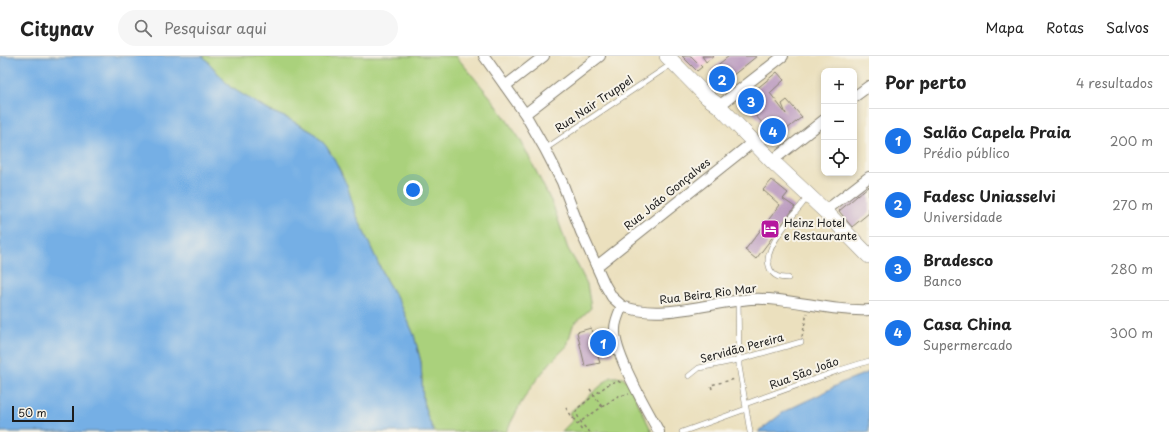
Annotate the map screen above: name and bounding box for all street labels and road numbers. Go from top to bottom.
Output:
street label: Rua Nair Truppel [551,71,636,136]
street label: Rua João Gonçalves [620,153,714,234]
street label: Rua Beira Rio Mar [658,279,757,308]
street label: Servidão Pereira [698,328,786,367]
street label: Rua São João [767,352,841,393]

